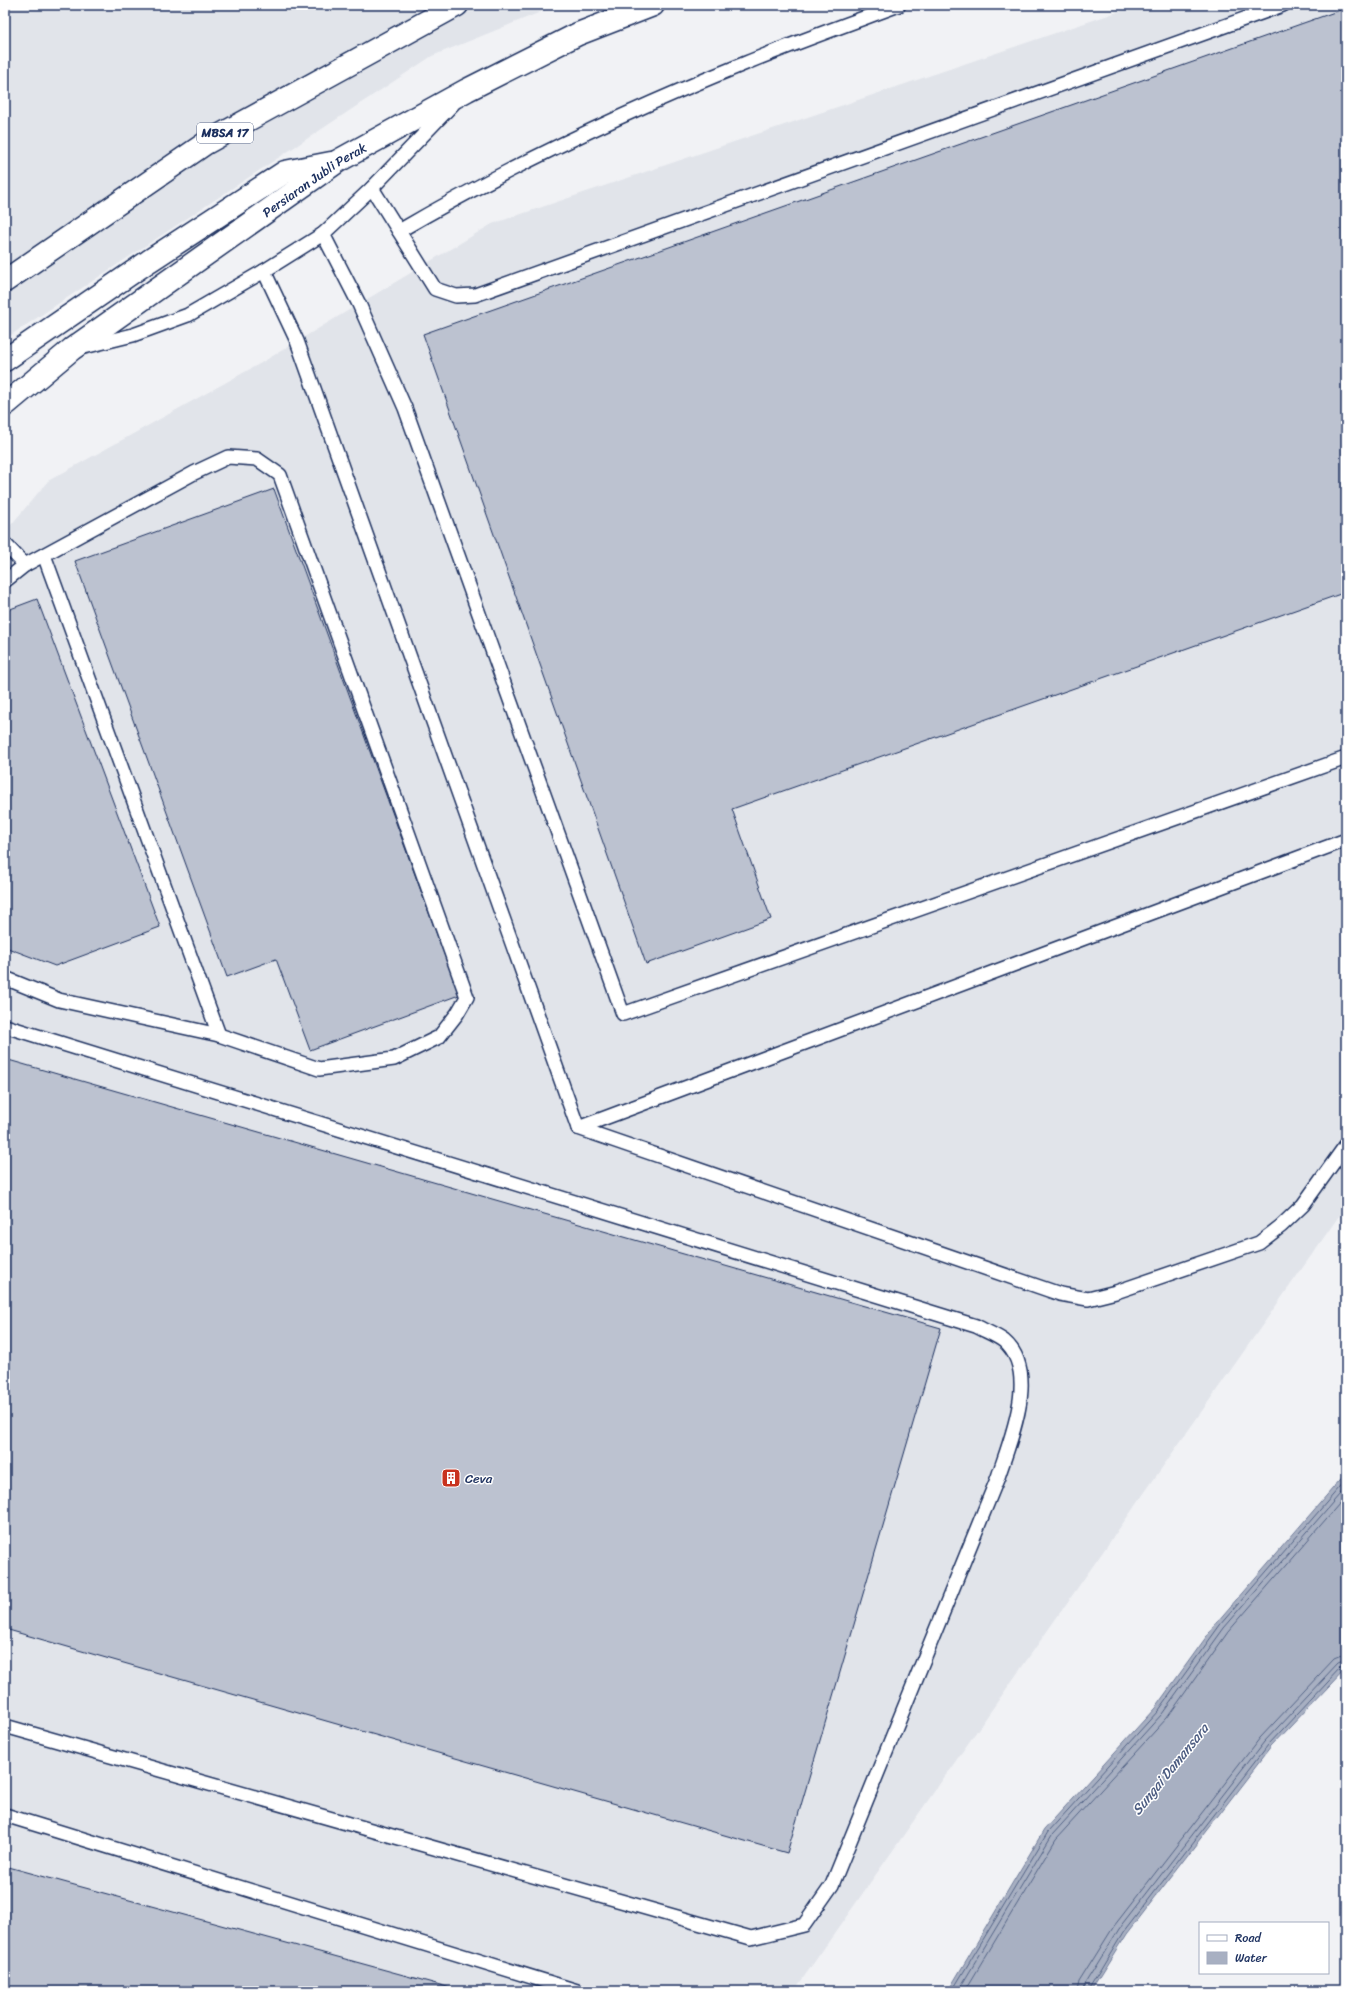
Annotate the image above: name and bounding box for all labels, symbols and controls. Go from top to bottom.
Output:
road number: MBSA 17 [197,123,253,143]
street label: Persiaran Jubli Perak [257,136,371,223]
building icon: Ceva [440,1467,462,1489]
place label: Ceva [465,1467,493,1490]
water label: Sungai Damansara [1125,1717,1216,1821]
legend [1199,1922,1329,1974]
text: Road [1235,1927,1262,1949]
text: Water [1235,1947,1268,1969]

